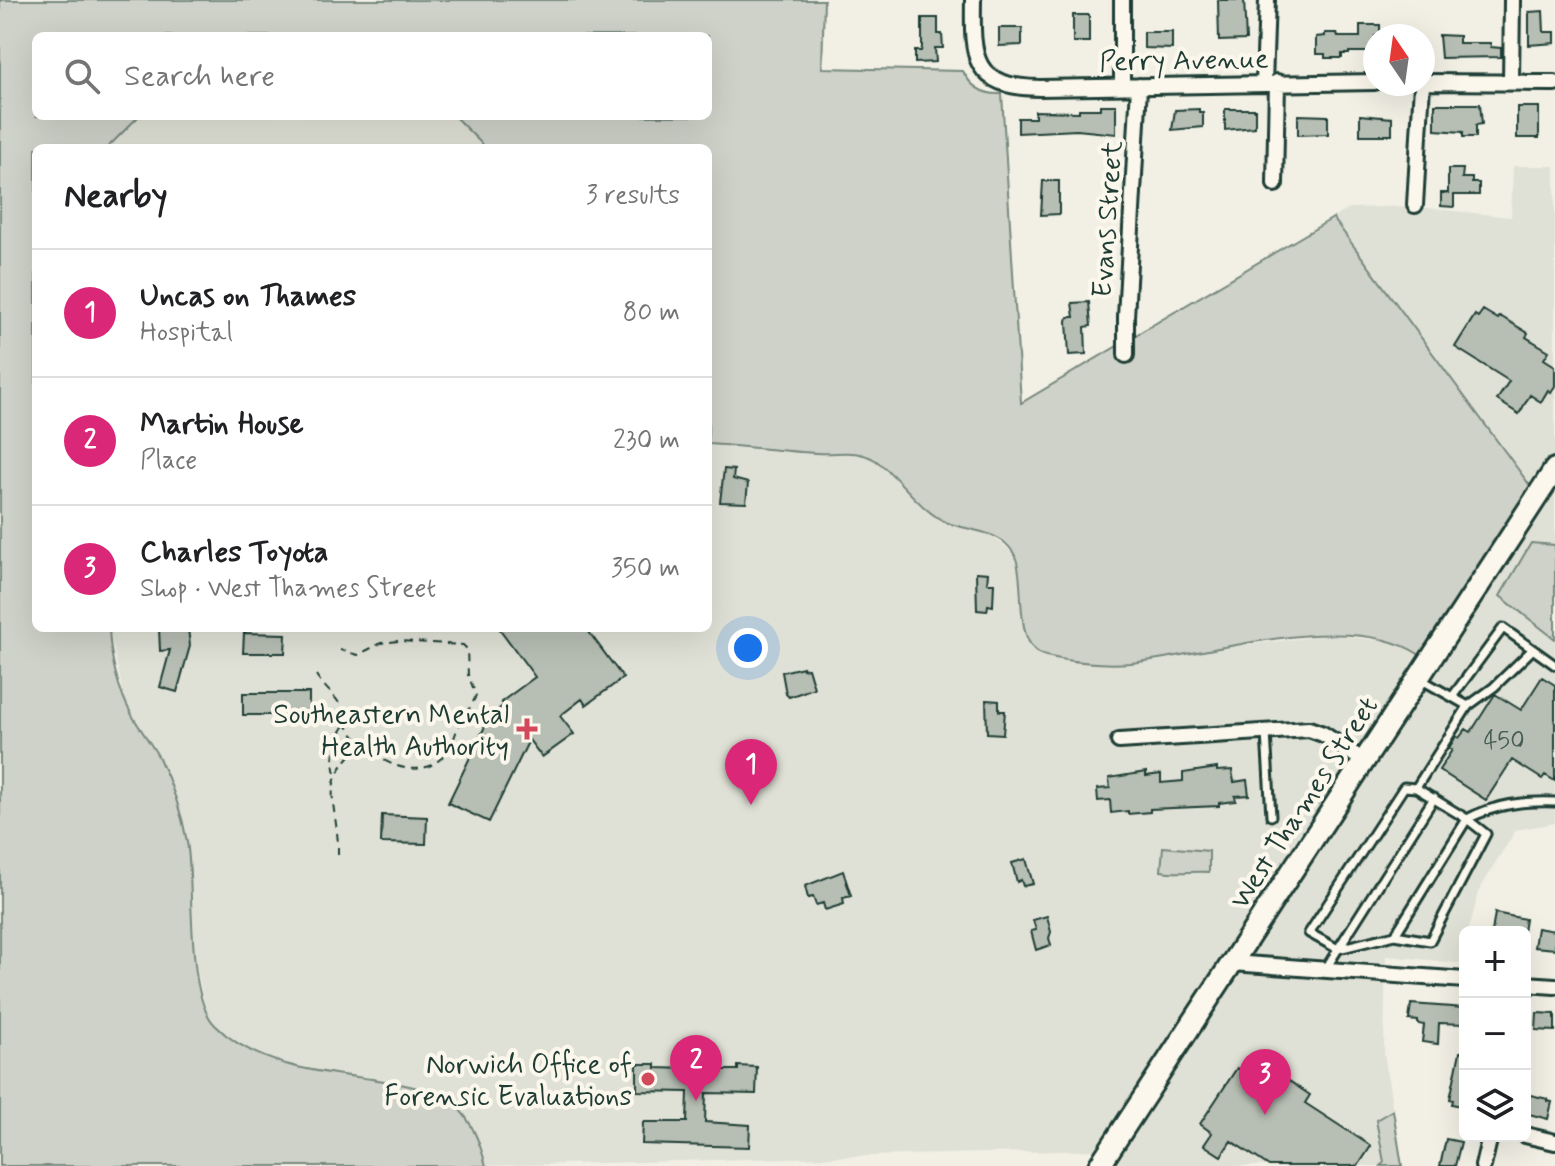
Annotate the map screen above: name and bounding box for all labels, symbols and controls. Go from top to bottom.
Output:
north arrow [1363,24,1435,96]
search box [32,32,712,120]
street label: Perry Avenue [1099,42,1269,81]
icon: search [60,54,104,98]
text: Search here [124,57,275,96]
street label: Evans Street [1085,139,1132,299]
text: Nearby [64,174,168,219]
text: 3 results [586,179,680,213]
text: Uncas on Thames [140,277,356,316]
text: 1 [84,296,96,330]
text: 80 m [623,296,680,330]
text: Hospital [140,316,233,350]
text: Martin House [140,405,304,444]
text: 2 [84,424,96,458]
text: 230 m [613,424,680,458]
text: Place [140,444,197,478]
text: Charles Toyota [140,533,328,572]
text: 3 [84,552,96,586]
text: 350 m [611,552,680,586]
text: Shop · West Thames Street [140,572,436,606]
your location [728,628,768,668]
street label: West Thames Street [1223,690,1388,917]
place label: Southeastern Mental Health Authority [273,697,509,766]
marker: Southeastern Mental Health Authority [516,718,538,740]
house number: 450 [1483,726,1525,757]
pin: 1 [725,739,777,805]
map controls [1459,926,1531,1142]
button: + [1459,926,1531,998]
button: − [1459,998,1531,1070]
pin: 2 [670,1035,722,1101]
place label: Norwich Office of Forensic Evaluations [384,1047,632,1116]
pin: 3 [1239,1049,1291,1115]
marker: Norwich Office of Forensic Evaluations [639,1070,657,1088]
button: layers [1459,1070,1531,1142]

